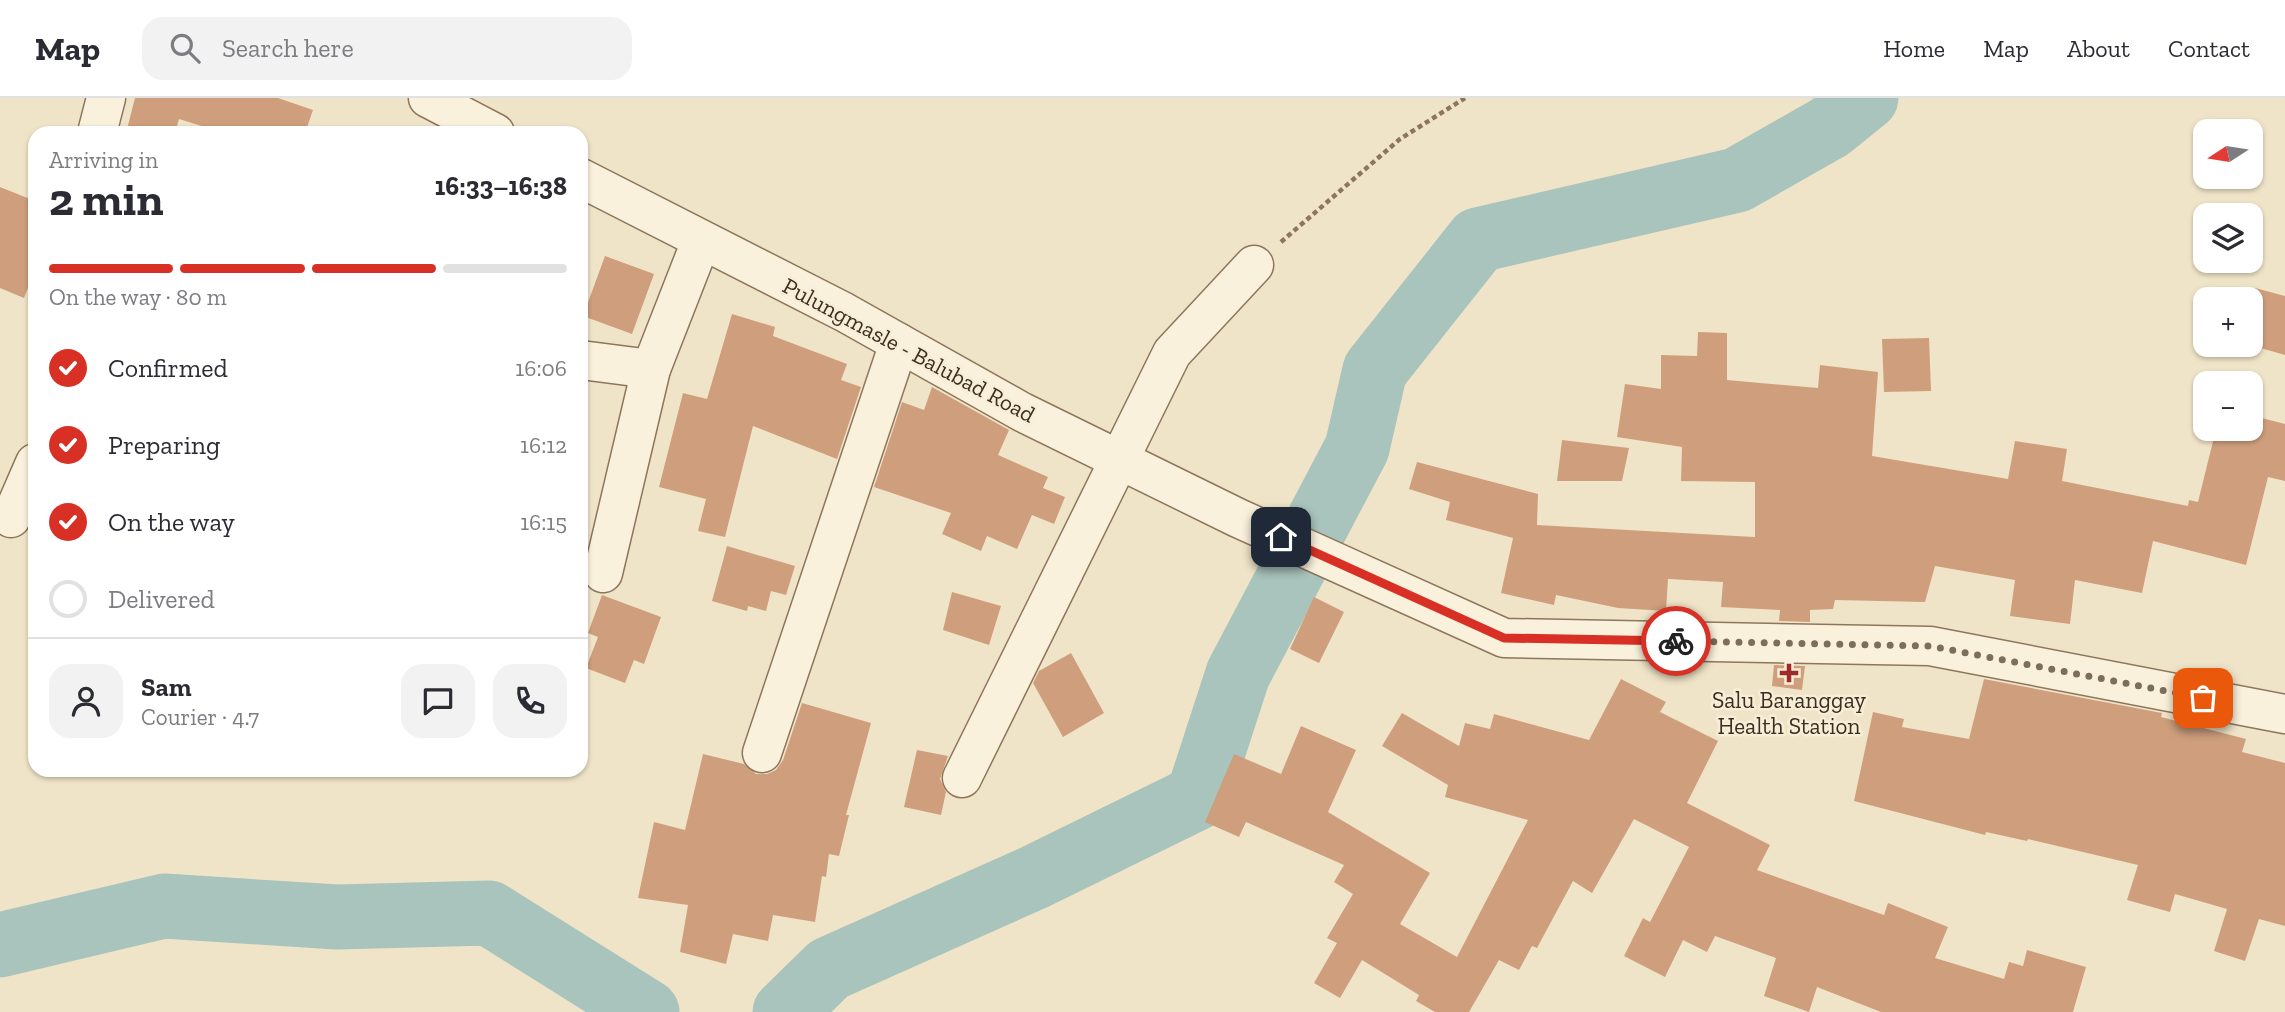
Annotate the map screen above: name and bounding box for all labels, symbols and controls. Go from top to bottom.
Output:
search box [142,17,632,80]
text: Map [35,29,100,68]
icon: search [166,29,204,67]
text: Search here [222,32,354,64]
text: Home [1883,34,1945,63]
text: Map [1983,34,2029,63]
text: About [2067,34,2130,63]
text: Contact [2168,34,2250,63]
north arrow [2193,119,2263,189]
map controls [2193,119,2263,441]
text: Arriving in [49,146,158,174]
text: 16:33–16:38 [435,170,567,202]
text: 2 min [49,172,164,227]
button: layers [2193,203,2263,273]
street label: Pulungmasle - Balubad Road [778,271,1040,429]
text: On the way · 80 m [49,283,227,311]
button: + [2193,287,2263,357]
icon: check [49,349,87,387]
text: Confirmed [108,352,228,384]
text: 16:06 [515,354,567,382]
button: − [2193,371,2263,441]
icon: check [49,426,87,464]
text: Preparing [108,429,220,461]
text: 16:12 [520,431,567,459]
icon: check [49,503,87,541]
text: On the way [108,506,235,538]
pin [1251,507,1311,567]
text: 16:15 [520,508,567,536]
icon: home [1262,518,1300,556]
text: Delivered [108,583,215,615]
courier [1641,606,1711,676]
icon: bike [1657,622,1695,660]
marker: Salu Baranggay Health Station [1779,663,1799,683]
button: person [49,664,123,738]
button: chat [401,664,475,738]
button: phone [493,664,567,738]
pin [2173,668,2233,728]
text: Sam [141,671,191,703]
icon: bag [2184,679,2222,717]
place label: Salu Baranggay Health Station [1712,686,1866,740]
text: Courier · 4.7 [141,703,259,731]

